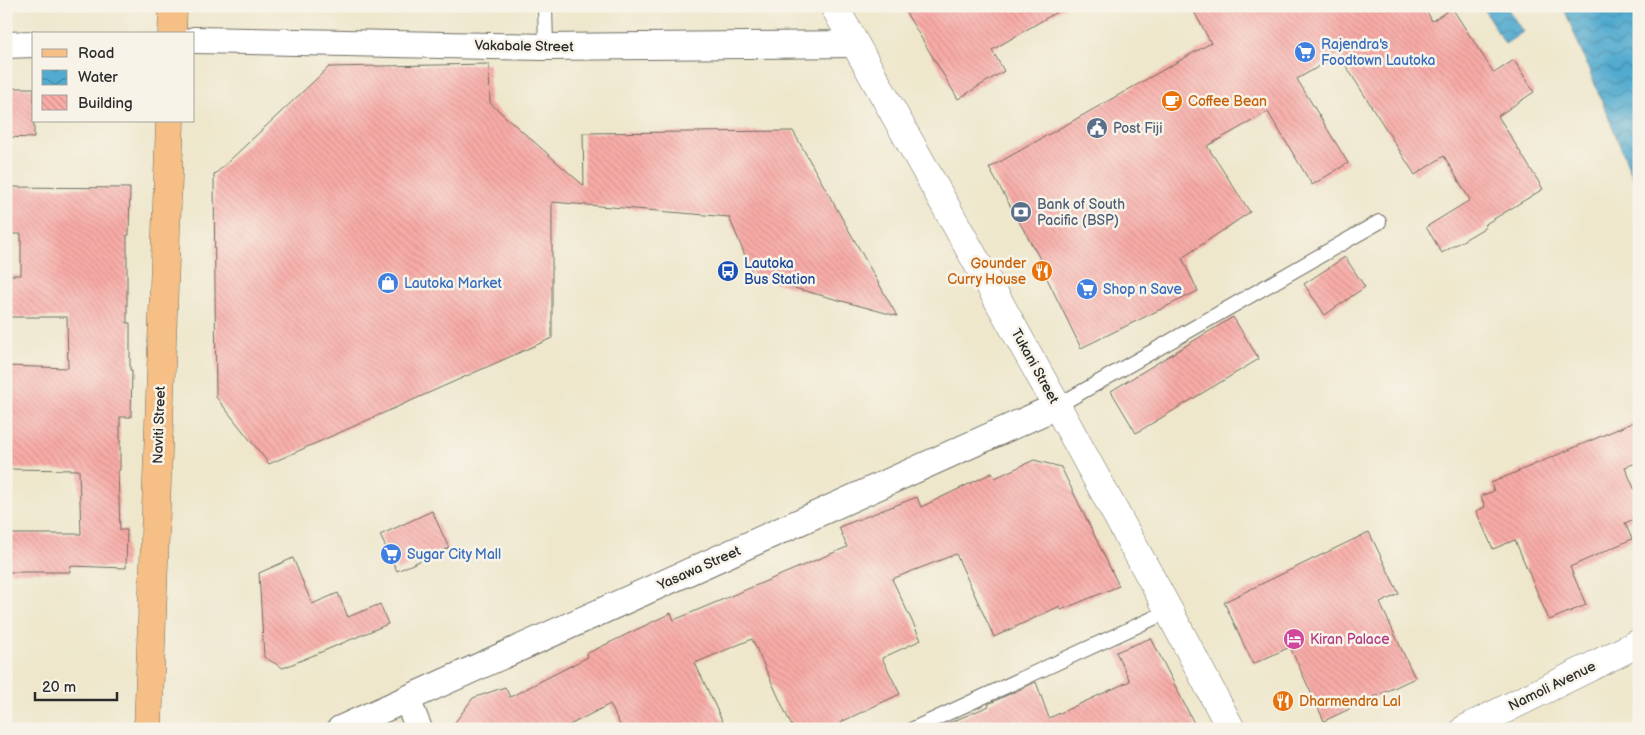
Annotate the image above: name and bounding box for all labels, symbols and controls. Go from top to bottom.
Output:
legend [32,32,195,122]
place label: Rajendra's Foodtown Lautoka [1321,36,1435,69]
street label: Vakabale Street [474,37,574,55]
supermarket icon: Rajendra's Foodtown Lautoka [1293,40,1317,64]
text: Road [78,44,114,63]
text: Water [78,68,118,87]
cafe icon: Coffee Bean [1160,89,1184,113]
place label: Coffee Bean [1188,93,1267,110]
text: Building [78,94,133,113]
public building icon: Post Fiji [1085,116,1109,140]
place label: Post Fiji [1113,120,1162,137]
place label: Bank of South Pacific (BSP) [1037,196,1125,229]
bank icon: Bank of South Pacific (BSP) [1009,200,1033,224]
place label: Lautoka Bus Station [744,255,816,288]
place label: Gounder Curry House [947,255,1027,288]
bus stop icon: Lautoka Bus Station [716,259,740,283]
restaurant icon: Gounder Curry House [1030,259,1054,283]
shop icon: Lautoka Market [376,271,400,295]
place label: Lautoka Market [404,275,502,292]
supermarket icon: Shop n Save [1075,277,1099,301]
place label: Shop n Save [1103,281,1182,298]
street label: Tukani Street [1007,326,1063,407]
street label: Naviti Street [149,385,169,464]
supermarket icon: Sugar City Mall [379,542,403,566]
street label: Yasawa Street [654,542,744,594]
place label: Sugar City Mall [407,546,501,563]
hotel icon: Kiran Palace [1282,627,1306,651]
place label: Kiran Palace [1310,631,1390,648]
street label: Namoli Avenue [1506,658,1598,714]
scale bar [35,670,118,702]
text: 20 m [42,678,76,697]
restaurant icon: Dharmendra Lal [1271,689,1295,713]
place label: Dharmendra Lal [1299,693,1401,710]

